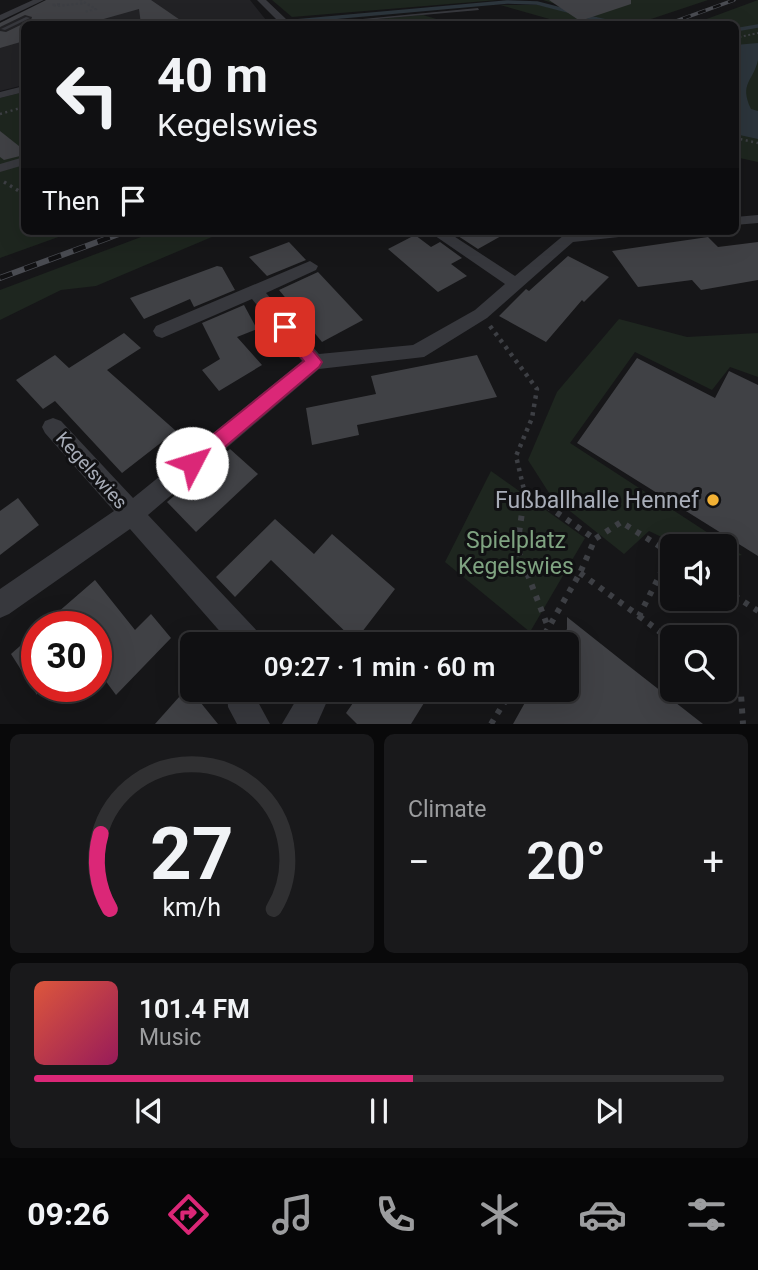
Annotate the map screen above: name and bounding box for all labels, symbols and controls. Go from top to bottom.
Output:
text: 40 m [157,47,268,104]
icon: left [42,49,133,140]
text: Kegelswies [157,106,318,144]
icon: arrive [114,182,152,220]
text: Then [42,186,100,216]
pin [255,297,315,357]
icon: arrive [266,308,304,346]
position arrow [155,426,229,500]
street label: Kegelswies [51,427,132,514]
place label: Fußballhalle Hennef [495,487,700,514]
marker: Fußballhalle Hennef [705,492,721,508]
park label: Spielplatz Kegelswies [458,527,574,580]
map controls [660,534,737,702]
button: sound [660,534,737,611]
speed limit sign: 30 [21,611,112,702]
button: search [660,625,737,702]
text: 09:27 · 1 min · 60 m [264,652,495,682]
text: Climate [408,796,487,823]
text: 27 [150,812,234,898]
text: 20° [526,831,606,892]
text: − [408,840,430,884]
text: + [702,840,724,884]
text: km/h [163,893,221,922]
text: 101.4 FM [139,994,250,1024]
text: Music [139,1024,201,1051]
icon: previous [130,1092,168,1130]
icon: pause [360,1092,398,1130]
icon: next [590,1092,628,1130]
icon: directions [164,1190,213,1239]
icon: music [268,1190,317,1239]
icon: phone [371,1190,420,1239]
icon: climate [475,1190,524,1239]
icon: car [578,1190,627,1239]
icon: filters [682,1190,731,1239]
text: 09:26 [27,1195,110,1233]

